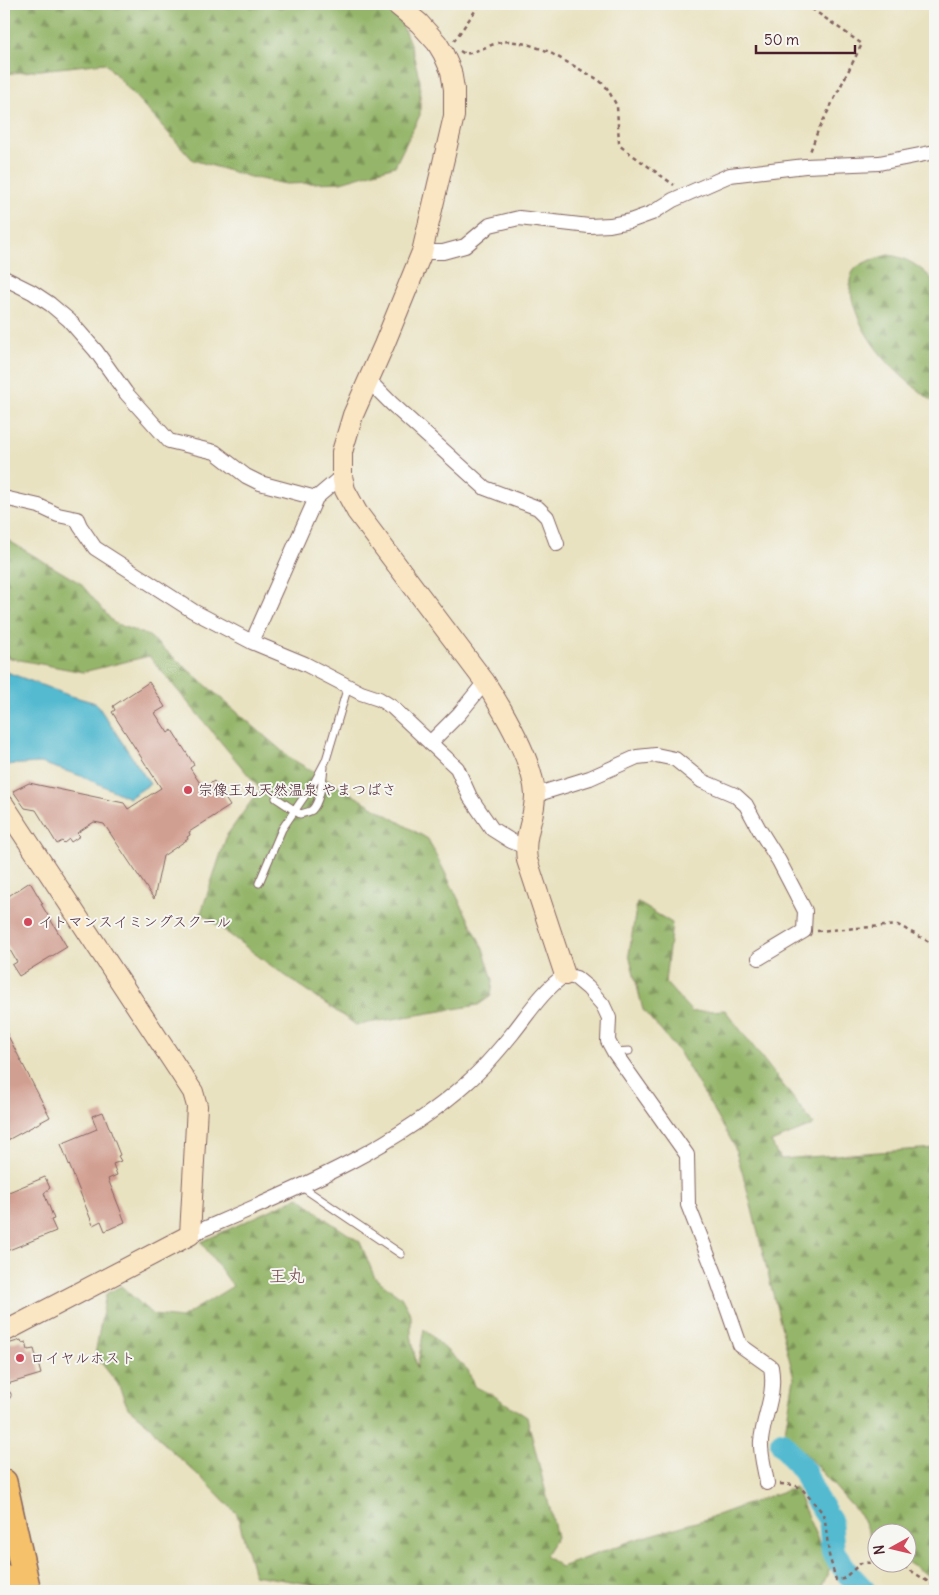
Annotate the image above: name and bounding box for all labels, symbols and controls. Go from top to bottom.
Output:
scale bar [756,22,855,54]
text: 50 m [764,30,799,49]
place label: 宗像王丸天然温泉 やまつばさ [198,780,397,799]
marker: 宗像王丸天然温泉 やまつばさ [182,784,194,796]
place label: イトマンスイミングスクール [38,912,231,931]
marker: イトマンスイミングスクール [22,916,34,928]
district label: 王丸 [269,1264,305,1287]
place label: ロイヤルホスト [30,1348,136,1367]
marker: ロイヤルホスト [14,1352,26,1364]
north arrow [866,1522,916,1572]
text: N [870,1544,889,1556]

